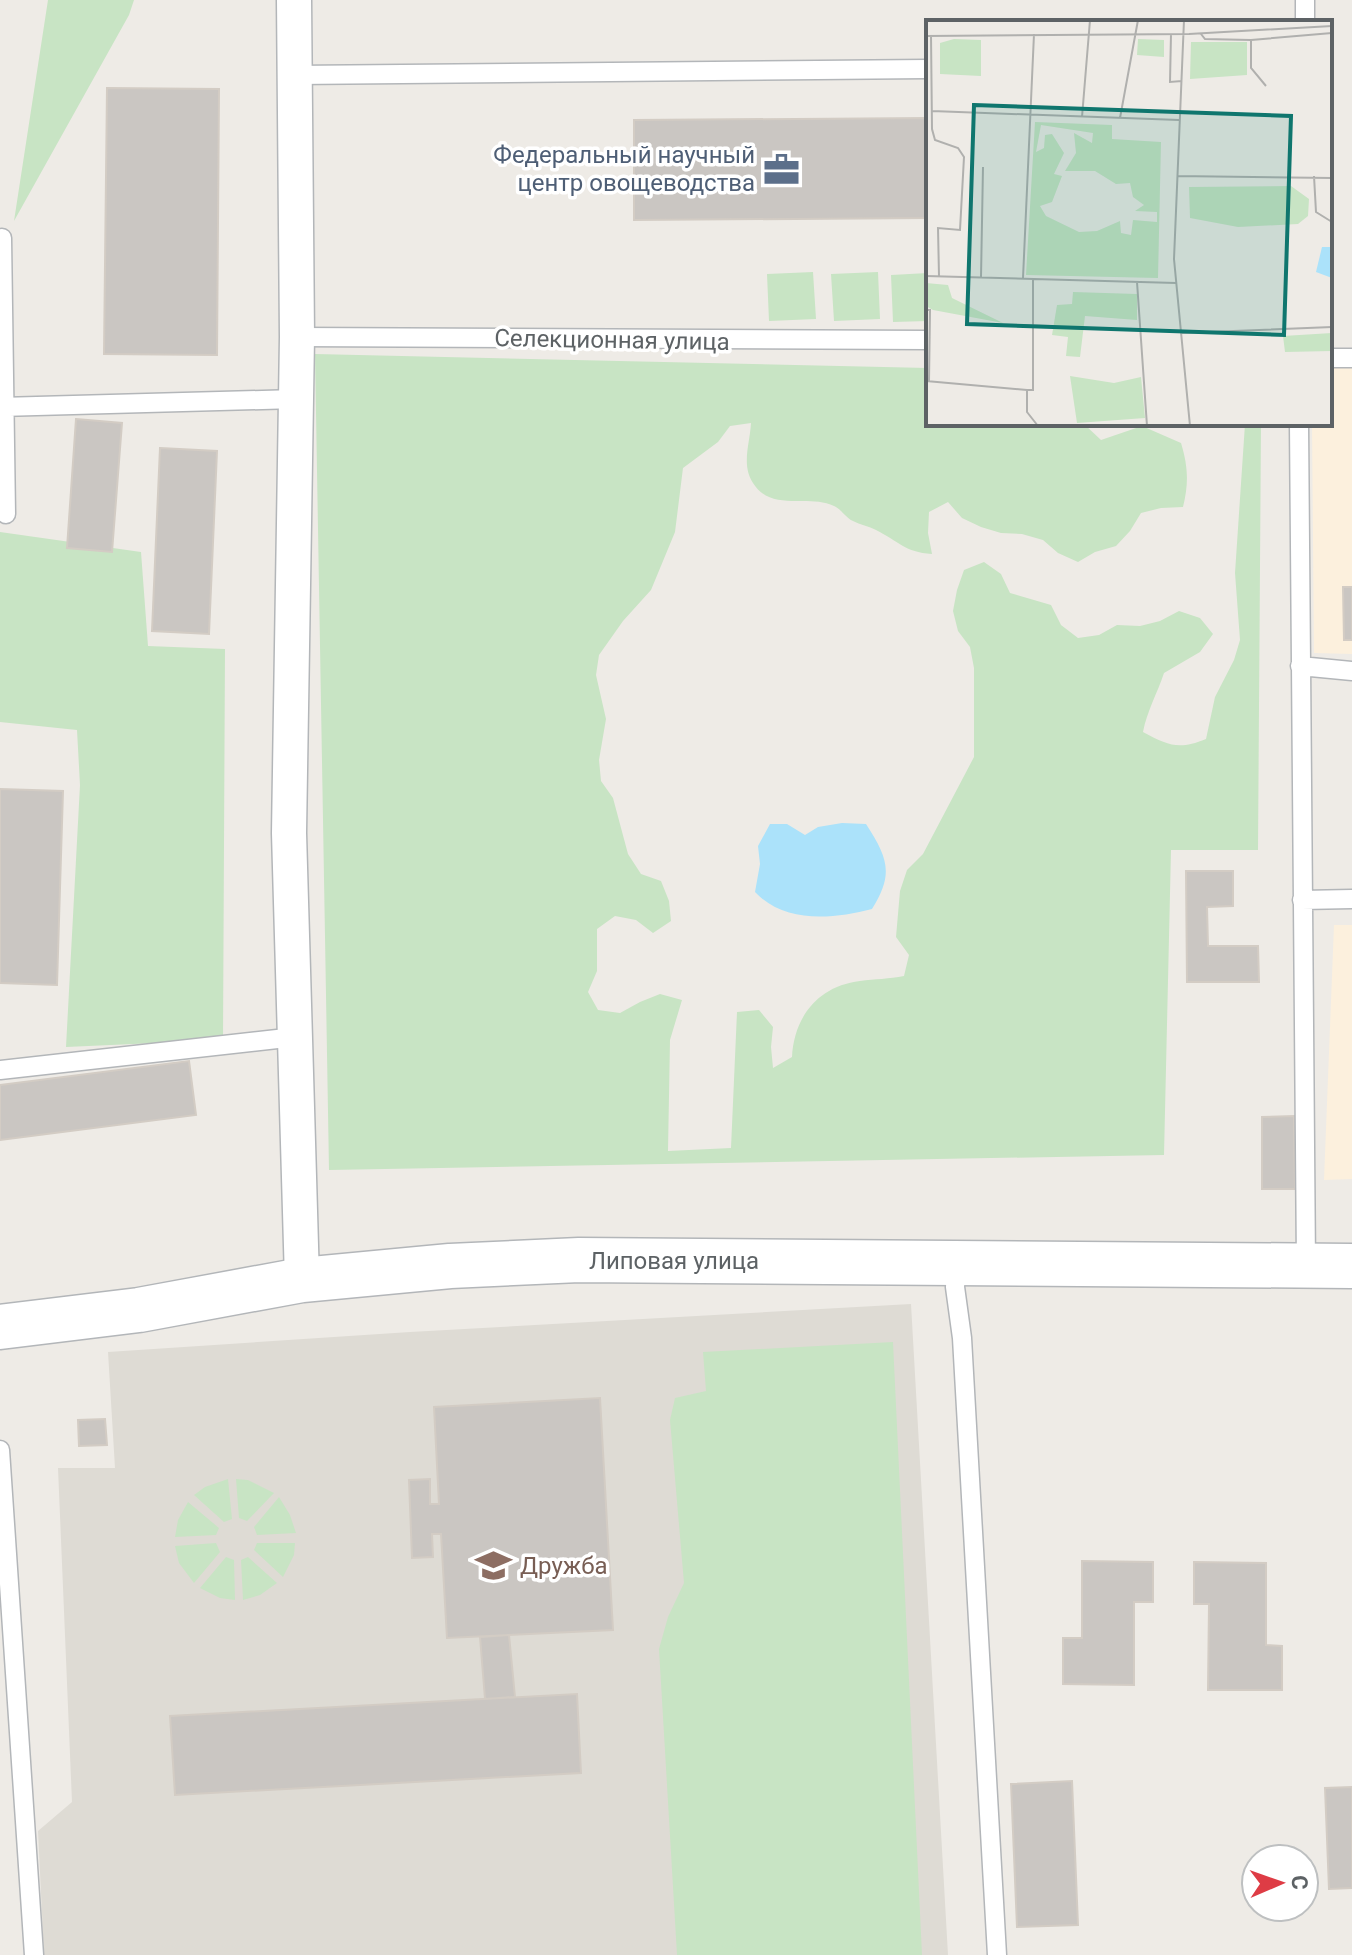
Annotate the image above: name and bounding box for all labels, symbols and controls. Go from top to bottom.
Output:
inset map [926,20,1332,426]
place label: Федеральный научный центр овощеводства [493,141,755,197]
office icon: Федеральный научный центр овощеводства [762,150,800,188]
street label: Селекционная улица [494,324,730,356]
street label: Липовая улица [589,1247,759,1275]
school or university icon: Дружба [475,1547,513,1585]
place label: Дружба [520,1552,607,1580]
north arrow [1240,1843,1320,1923]
text: С [1287,1875,1312,1890]

